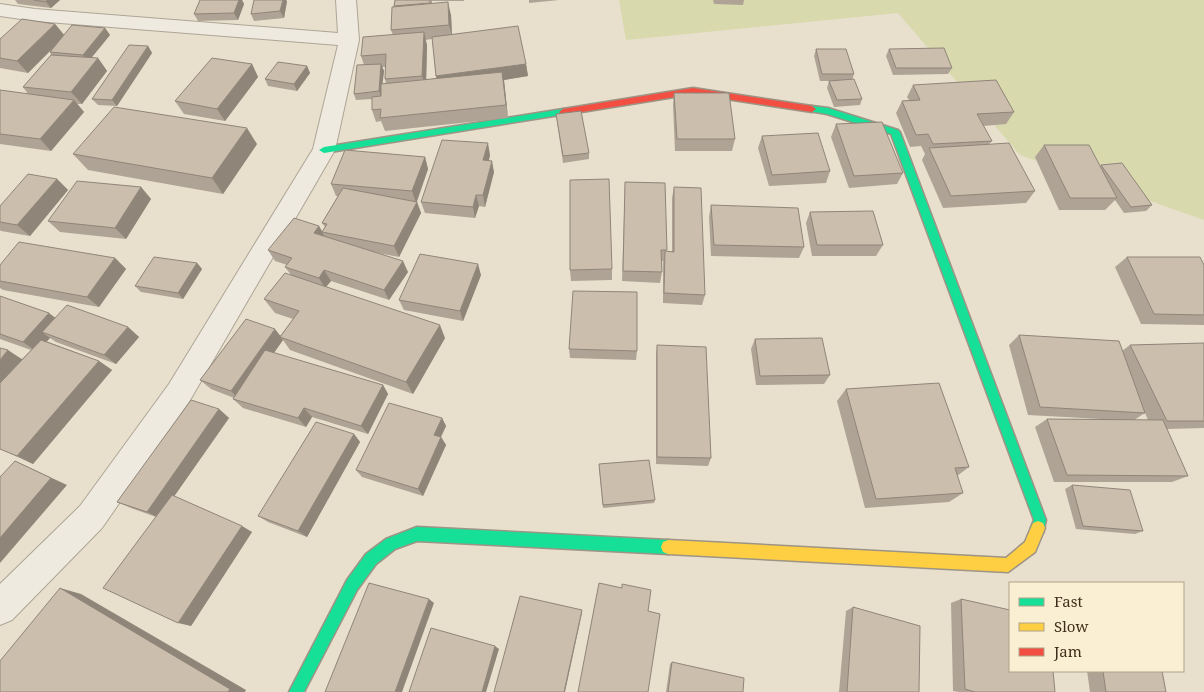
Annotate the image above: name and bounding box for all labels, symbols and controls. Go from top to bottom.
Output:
legend [1009,582,1184,672]
text: Fast [1054,591,1083,611]
text: Slow [1054,616,1088,636]
text: Jam [1053,641,1082,661]

